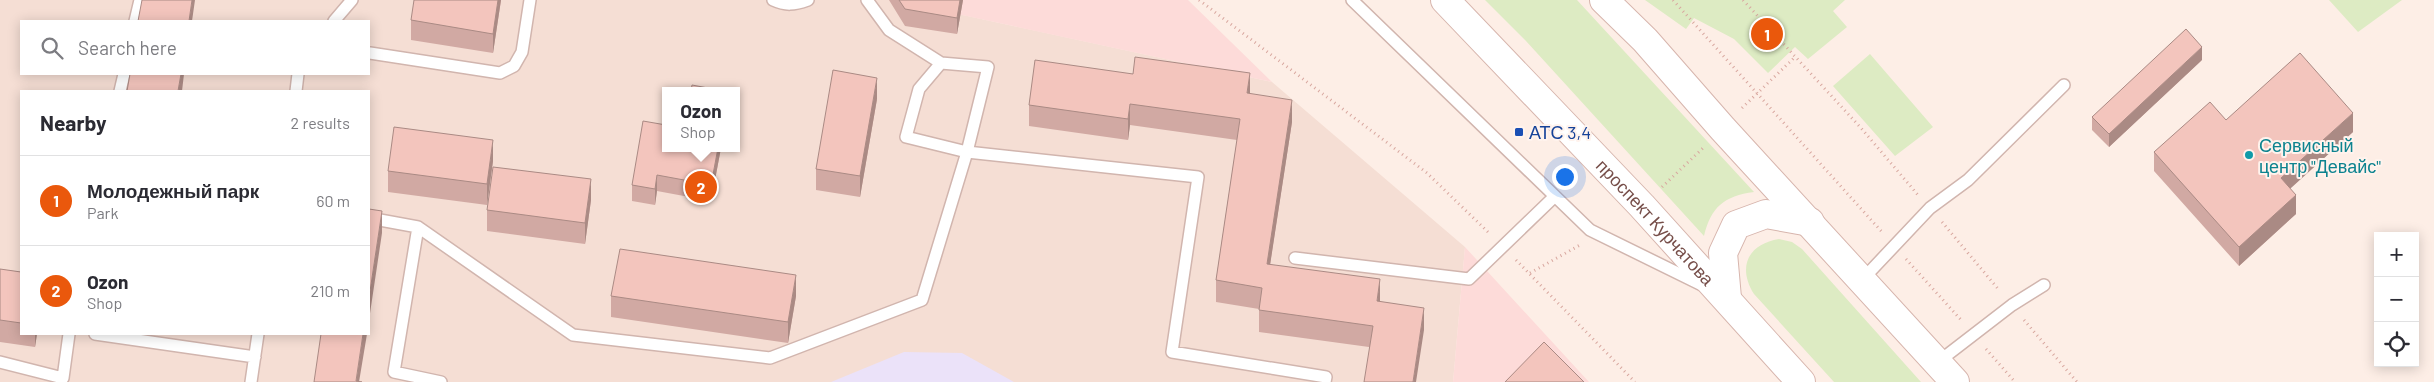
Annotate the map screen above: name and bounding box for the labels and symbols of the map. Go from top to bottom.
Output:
pin: 1 [1751,15,1783,53]
place label: АТС 3,4 [1529,121,1591,143]
marker: АТС 3,4 [1513,126,1525,138]
place label: Сервисный центр "Девайс" [2259,134,2381,177]
marker: Сервисный центр "Девайс" [2243,149,2255,161]
street label: проспект Курчатова [1592,154,1720,290]
your location [1552,164,1578,190]
pin: 2 [685,168,717,206]

